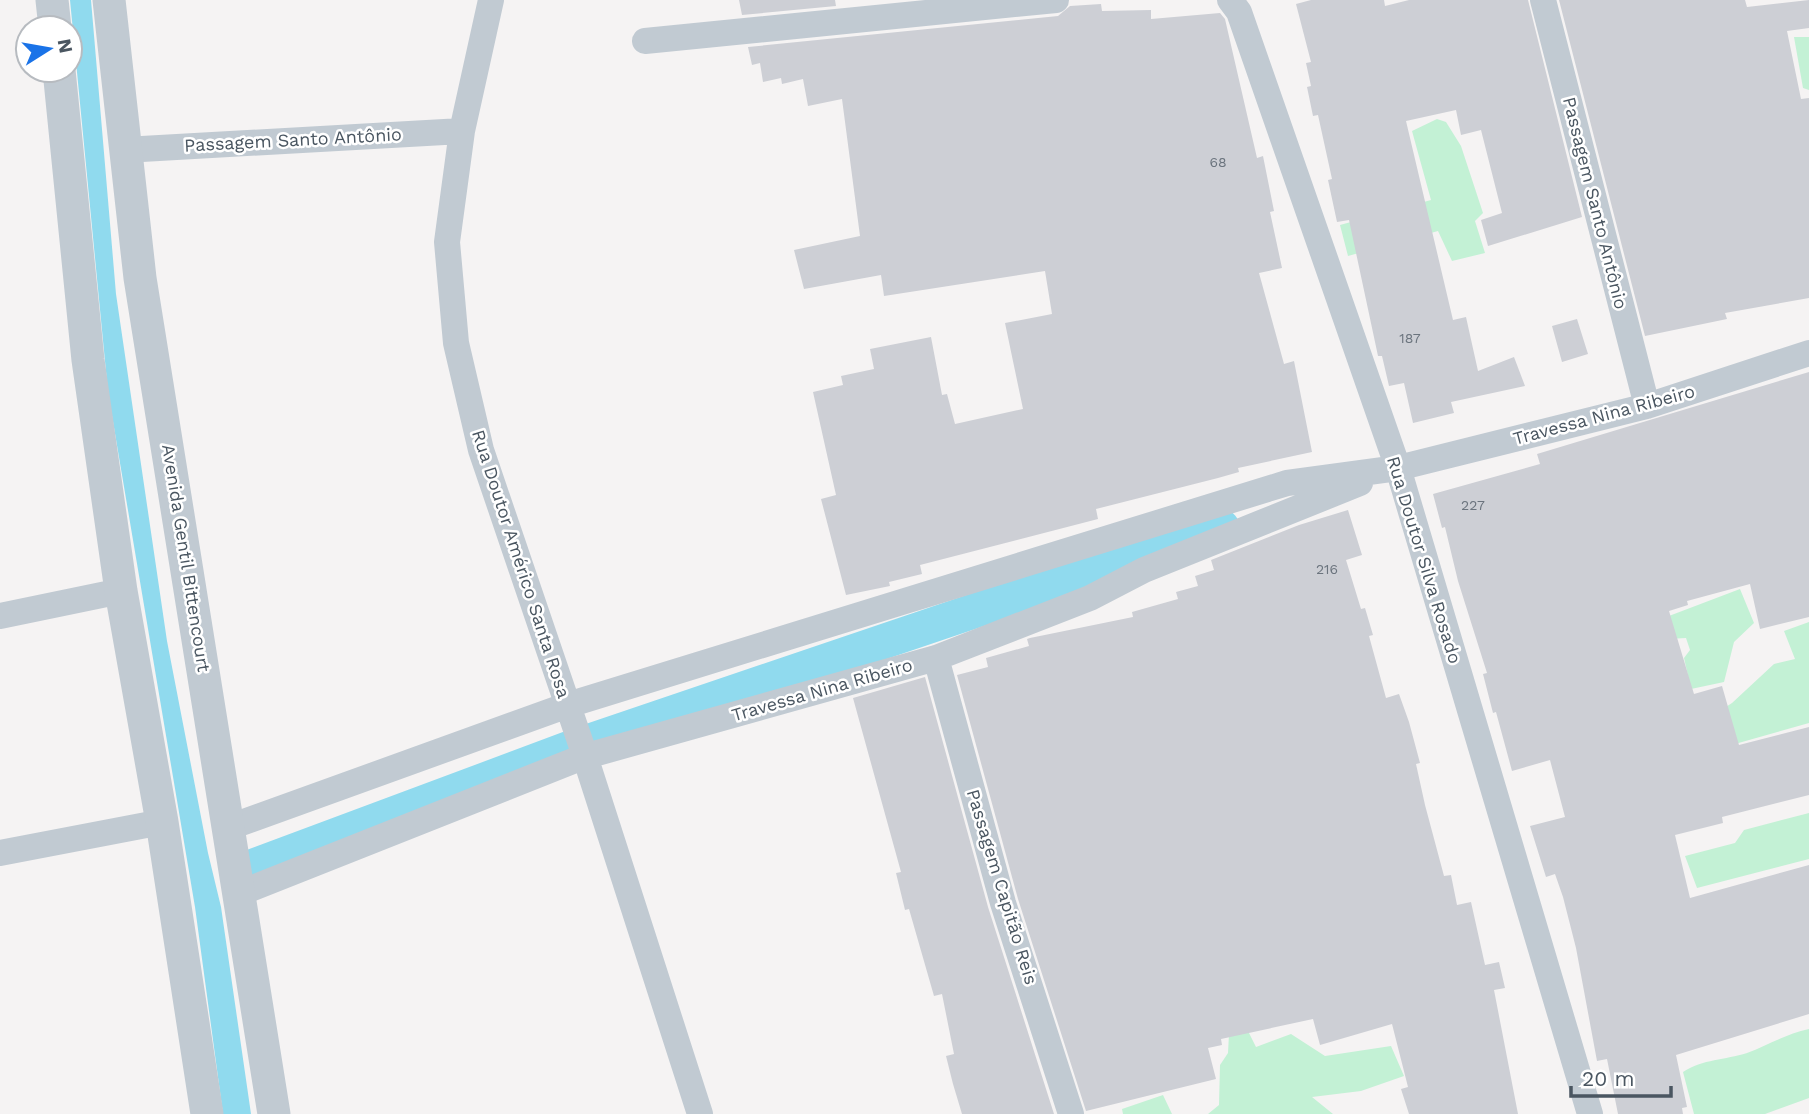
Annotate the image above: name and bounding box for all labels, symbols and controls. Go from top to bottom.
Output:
north arrow [14,14,84,84]
text: N [53,37,78,55]
street label: Passagem Santo Antônio [1559,95,1632,311]
street label: Passagem Santo Antônio [184,123,402,156]
house number: 68 [1209,154,1227,170]
house number: 187 [1399,330,1421,346]
street label: Travessa Nina Ribeiro [1511,380,1697,449]
street label: Rua Doutor Américo Santa Rosa [468,427,575,701]
street label: Avenida Gentil Bittencourt [158,443,215,674]
street label: Rua Doutor Silva Rosado [1383,454,1466,666]
house number: 227 [1461,497,1485,513]
house number: 216 [1316,561,1338,577]
street label: Travessa Nina Ribeiro [729,654,915,725]
street label: Passagem Capitão Reis [963,787,1042,987]
scale bar [1571,1054,1671,1098]
text: 20 m [1582,1066,1634,1091]

